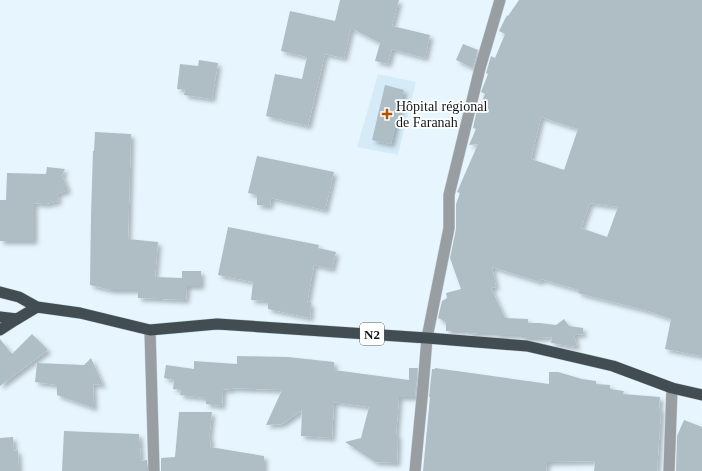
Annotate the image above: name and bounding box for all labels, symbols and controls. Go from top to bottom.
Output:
place label: Hôpital régional de Faranah [396,99,487,130]
marker: Hôpital régional de Faranah [381,108,393,120]
road number: N2 [360,323,384,345]

